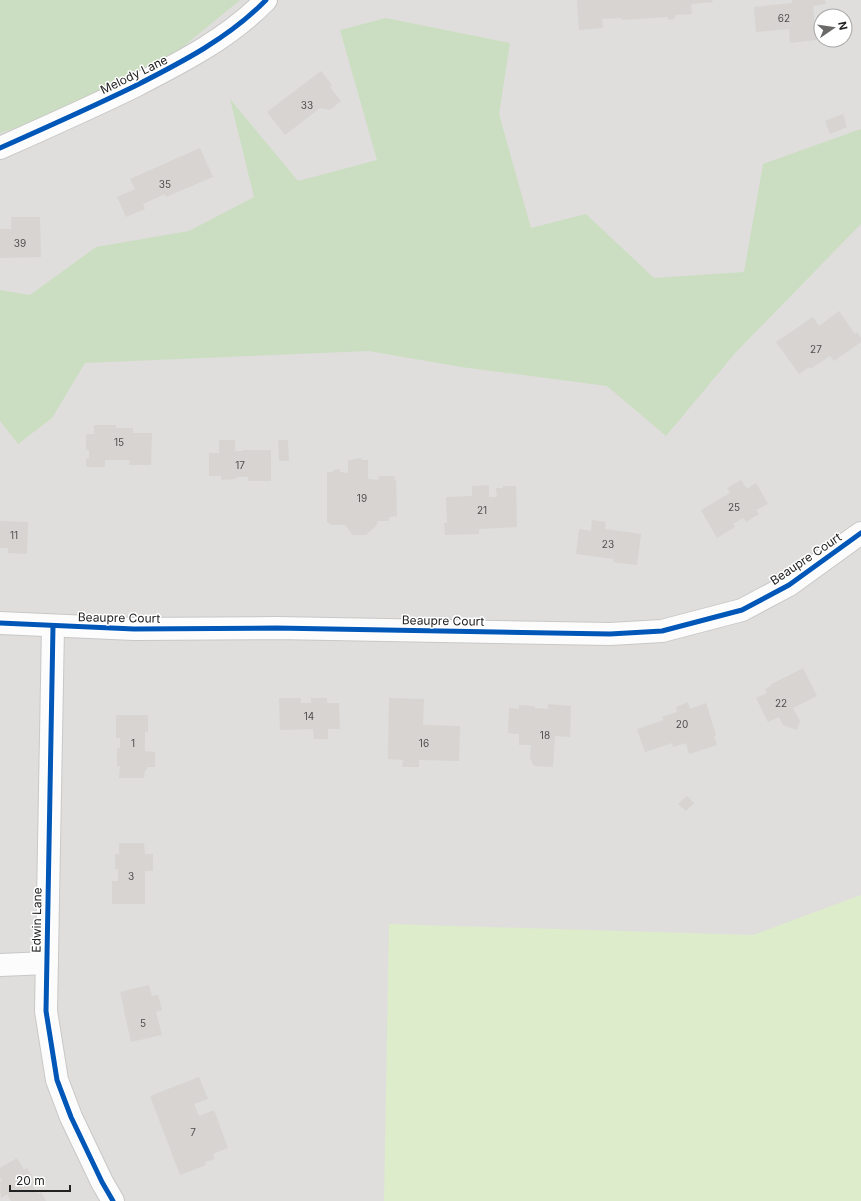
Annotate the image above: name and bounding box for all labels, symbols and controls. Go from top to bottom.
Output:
north arrow [813,8,853,48]
house number: 62 [778,12,790,24]
text: N [835,20,851,31]
street label: Melody Lane [98,52,170,97]
house number: 33 [301,99,313,111]
house number: 35 [159,178,171,190]
house number: 39 [14,237,26,249]
house number: 27 [810,343,822,355]
house number: 15 [114,436,124,448]
house number: 17 [235,459,245,471]
house number: 19 [357,492,367,504]
house number: 25 [728,501,740,513]
house number: 21 [477,504,487,516]
house number: 11 [10,529,18,541]
street label: Beaupre Court [767,529,844,588]
house number: 23 [602,538,614,550]
street label: Beaupre Court [78,609,160,626]
street label: Beaupre Court [402,612,484,629]
house number: 22 [775,697,787,709]
house number: 14 [304,710,314,722]
house number: 20 [676,718,688,730]
house number: 18 [540,729,550,741]
house number: 1 [131,737,135,749]
house number: 16 [419,737,429,749]
house number: 3 [128,870,134,882]
street label: Edwin Lane [28,887,45,953]
house number: 5 [140,1017,146,1029]
house number: 7 [190,1126,196,1138]
scale bar [10,1167,70,1193]
text: 20 m [16,1173,45,1188]

